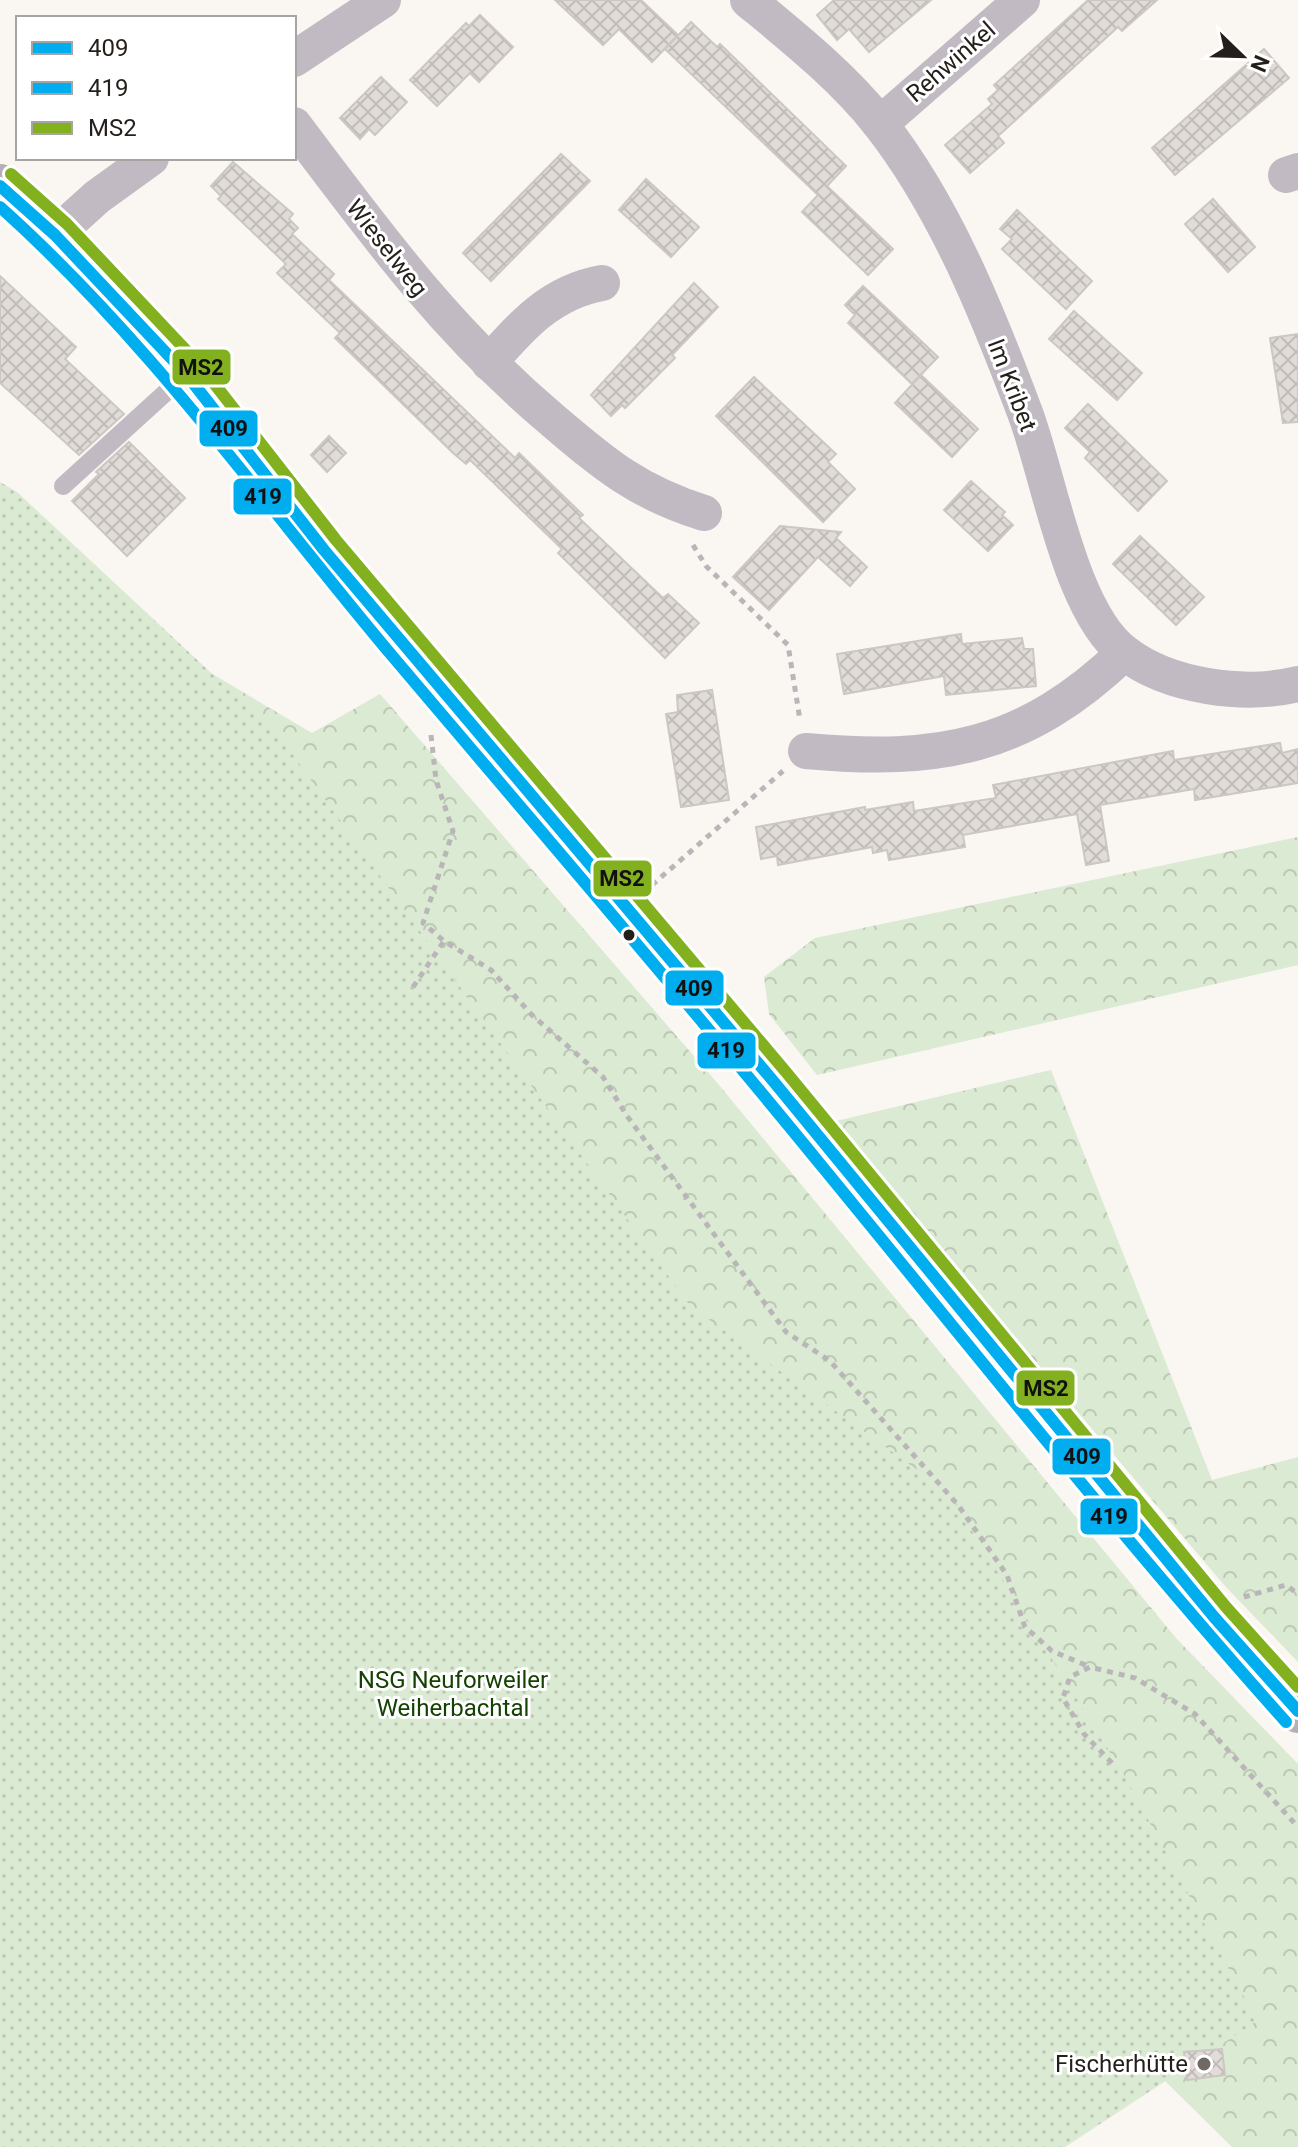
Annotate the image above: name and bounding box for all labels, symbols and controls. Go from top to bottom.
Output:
legend [16,16,296,160]
street label: Rehwinkel [901,16,1001,108]
north arrow [1202,16,1282,96]
text: 409 [88,34,128,62]
text: N [1245,52,1274,76]
text: 419 [88,74,128,102]
text: MS2 [88,114,137,142]
street label: Wieselweg [341,194,433,302]
street label: Im Kribet [982,335,1042,435]
line badge: MS2 [171,348,232,386]
text: MS2 [178,355,224,380]
line badge: 409 [198,409,259,448]
text: 409 [210,416,248,441]
line badge: 419 [232,477,293,516]
text: 419 [244,484,282,509]
line badge: MS2 [592,859,653,898]
text: MS2 [599,866,645,891]
unlabelled marker [621,927,637,943]
line badge: 409 [664,969,725,1007]
text: 409 [675,976,713,1001]
line badge: 419 [696,1031,757,1070]
text: 419 [707,1038,745,1063]
line badge: MS2 [1015,1369,1076,1407]
text: MS2 [1023,1376,1069,1401]
line badge: 409 [1051,1437,1112,1476]
text: 409 [1063,1444,1101,1469]
line badge: 419 [1079,1497,1139,1536]
text: 419 [1090,1504,1128,1529]
park label: NSG Neuforweiler Weiherbachtal [358,1666,548,1722]
place label: Fischerhütte [1055,2050,1188,2078]
marker: Fischerhütte [1195,2055,1213,2073]

